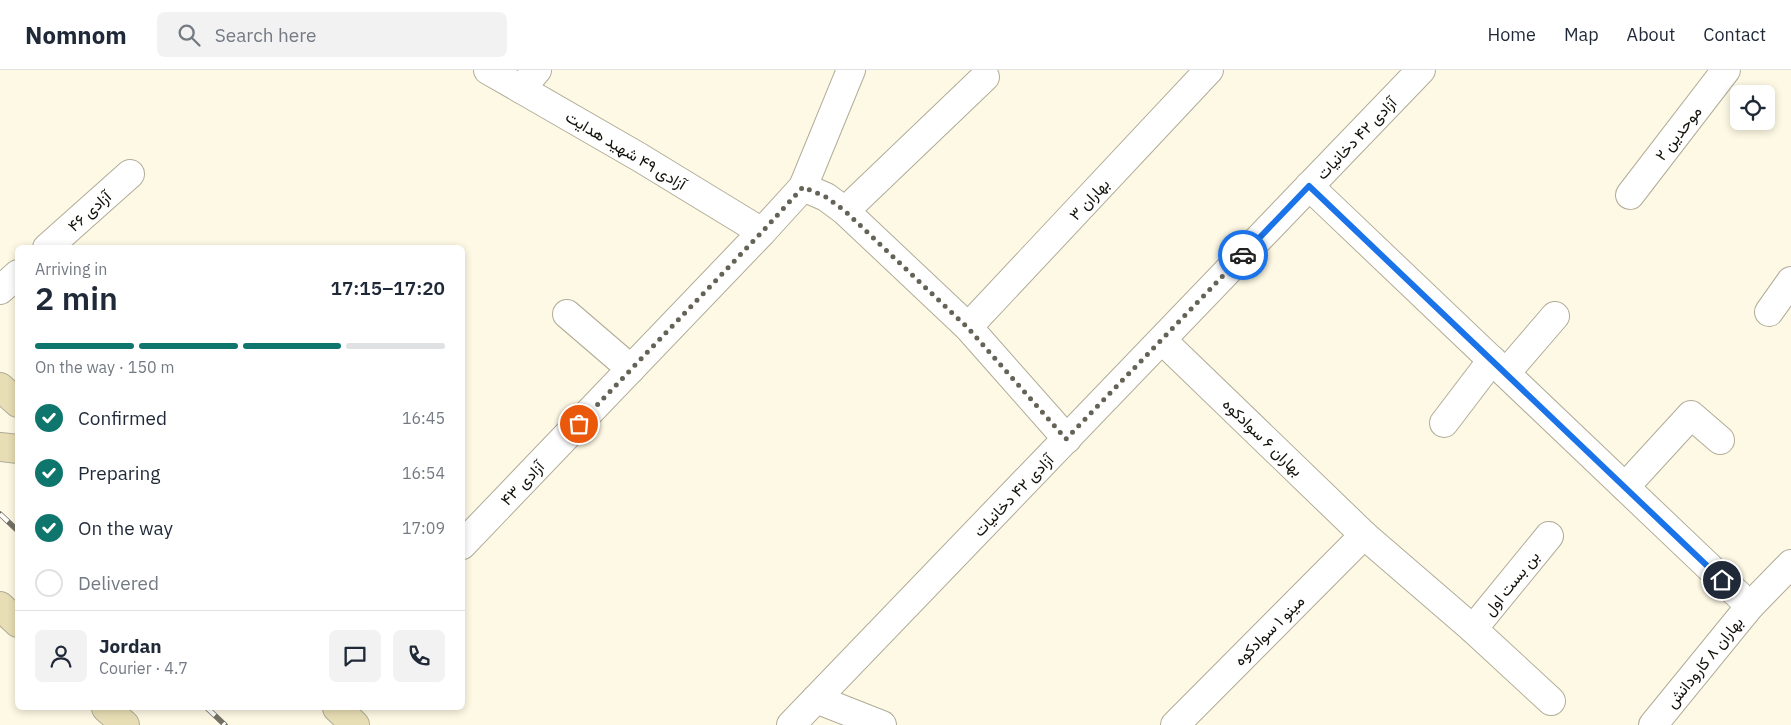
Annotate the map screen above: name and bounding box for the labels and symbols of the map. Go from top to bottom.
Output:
street label: آزادی ۴۲ دخانیات [1312,92,1402,184]
street label: موحدین ۲ [1650,102,1706,165]
street label: آزادی ۴۹ شهید هدایت [562,106,691,195]
street label: بهاران ۳ [1065,174,1114,225]
street label: آزادی ۴۶ [63,185,116,236]
courier [1218,230,1268,280]
street label: بهاران ۶ سوادکوه [1218,394,1307,481]
pin [558,403,600,445]
street label: آزادی ۴۲ دخانیات [969,449,1059,541]
street label: آزادی ۴۳ [496,456,550,510]
street label: بن بست اول [1479,546,1544,620]
pin [1701,559,1743,601]
street label: مینو ۱ سوادکوه [1230,591,1309,670]
street label: بهاران ۸ کارودانش [1661,612,1748,712]

